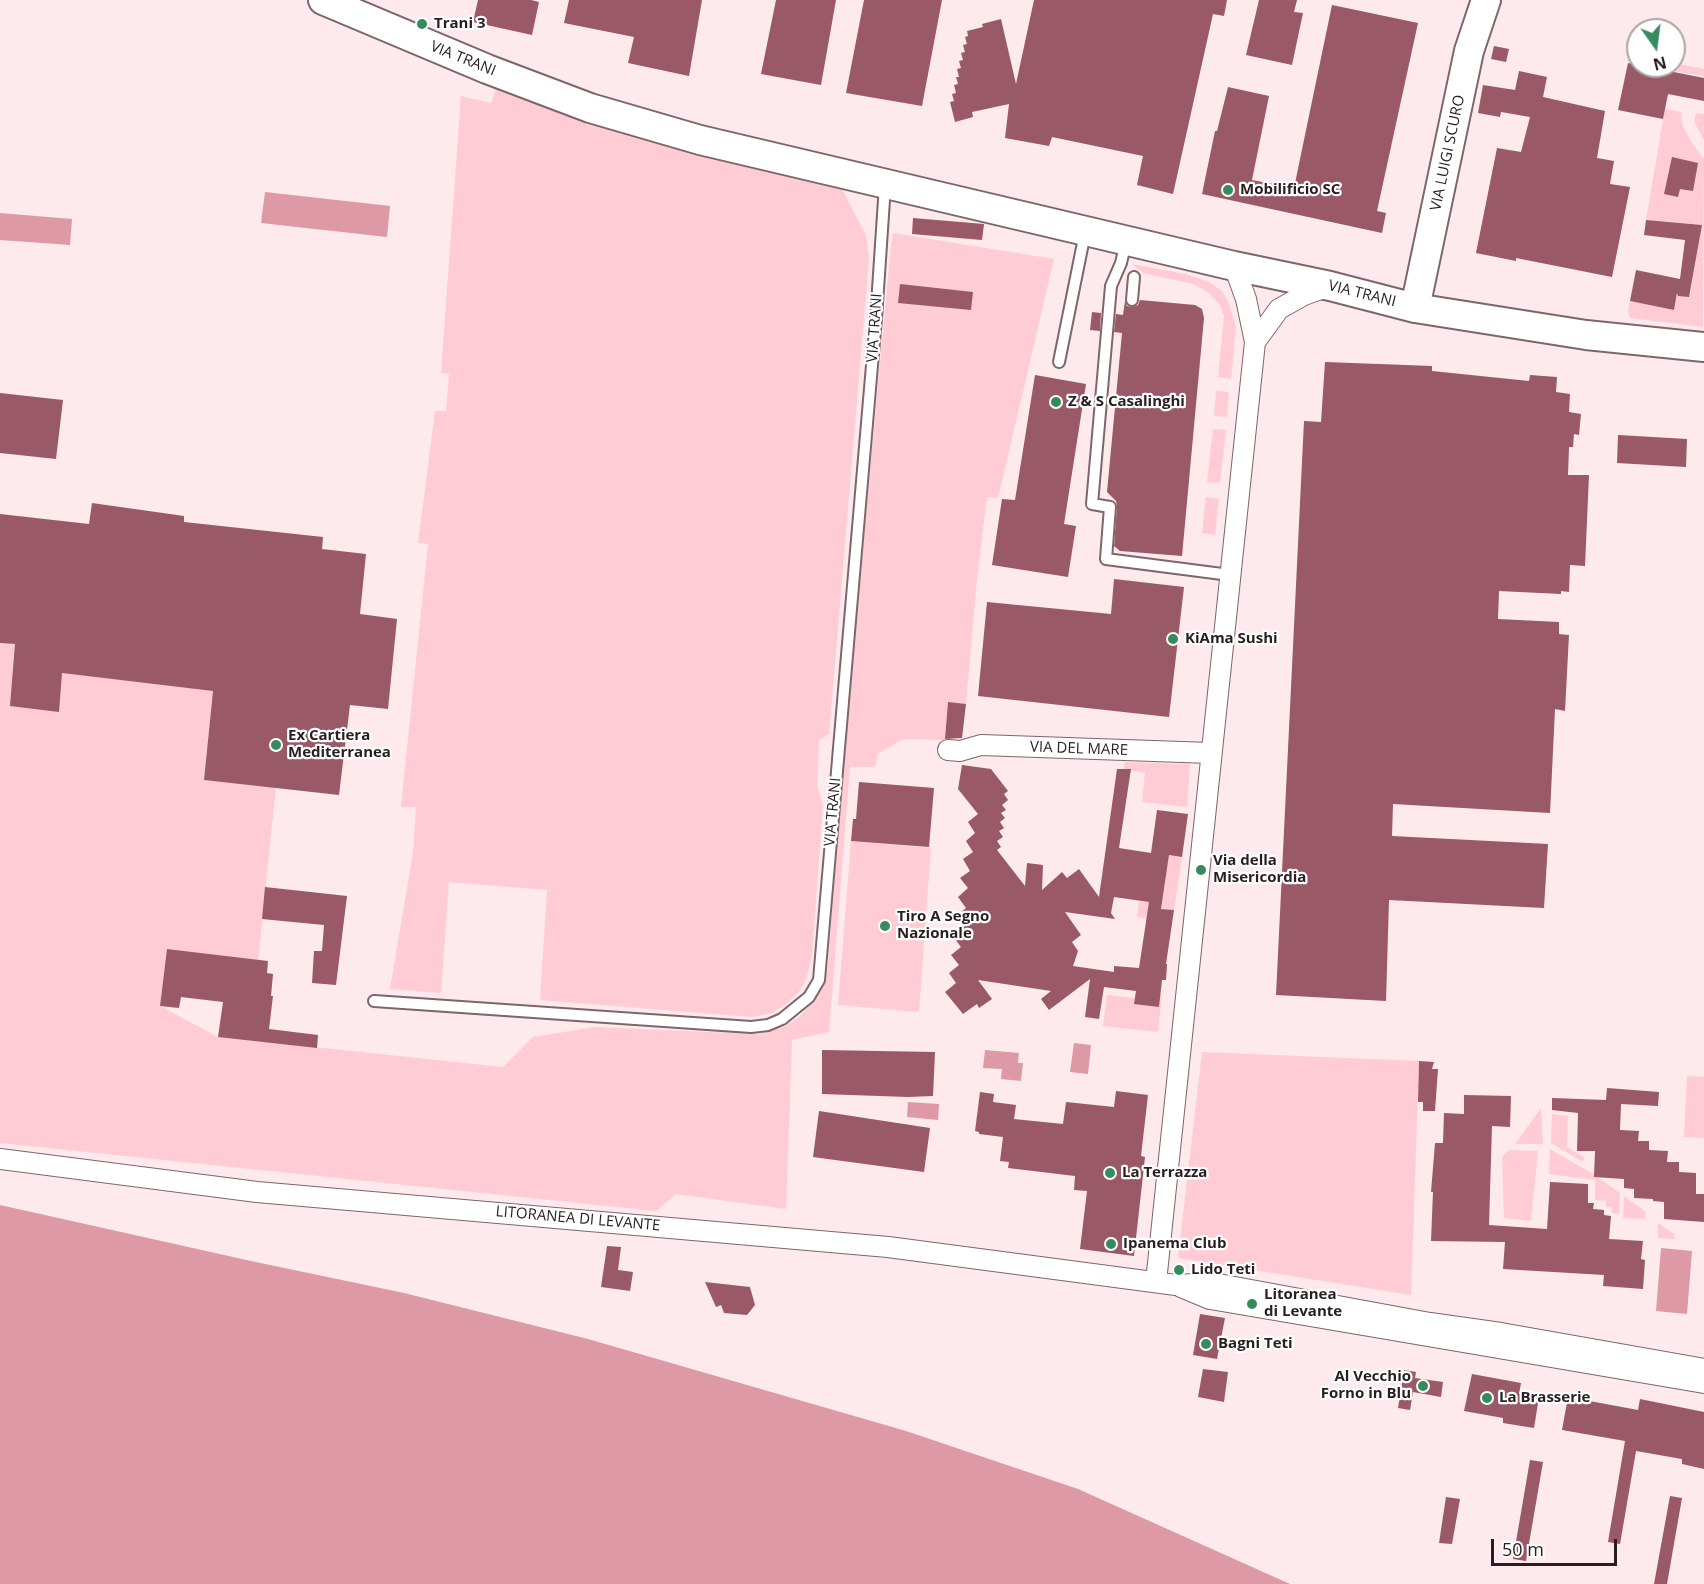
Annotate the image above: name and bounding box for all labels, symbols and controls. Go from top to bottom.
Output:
place label: Trani 3 [434,15,485,33]
marker: Trani 3 [415,17,429,31]
north arrow [1626,18,1686,78]
street label: VIA TRANI [428,38,498,80]
text: N [1651,51,1669,76]
street label: VIA LUIGI SCURO [1427,93,1469,213]
place label: Mobilificio SC [1240,181,1340,199]
marker: Mobilificio SC [1221,183,1235,197]
street label: VIA TRANI [1326,277,1398,311]
street label: VIA TRANI [864,293,886,363]
place label: Z & S Casalinghi [1068,393,1185,411]
marker: Z & S Casalinghi [1049,395,1063,409]
place label: KiAma Sushi [1185,630,1278,648]
marker: KiAma Sushi [1166,632,1180,646]
place label: Ex Cartiera Mediterranea [288,727,391,762]
marker: Ex Cartiera Mediterranea [269,738,283,752]
street label: VIA DEL MARE [1030,738,1128,760]
street label: VIA TRANI [821,777,845,847]
place label: Via della Misericordia [1213,852,1306,887]
marker: Via della Misericordia [1194,863,1208,877]
place label: Tiro A Segno Nazionale [897,908,989,943]
marker: Tiro A Segno Nazionale [878,919,892,933]
place label: La Terrazza [1122,1164,1207,1182]
marker: La Terrazza [1103,1166,1117,1180]
street label: LITORANEA DI LEVANTE [495,1203,661,1235]
place label: Ipanema Club [1123,1235,1226,1253]
marker: Ipanema Club [1104,1237,1118,1251]
place label: Lido Teti [1191,1261,1255,1279]
marker: Lido Teti [1172,1263,1186,1277]
place label: Litoranea di Levante [1264,1286,1342,1321]
marker: Litoranea di Levante [1245,1297,1259,1311]
place label: Bagni Teti [1218,1335,1293,1353]
marker: Bagni Teti [1199,1337,1213,1351]
place label: Al Vecchio Forno in Blu [1321,1368,1411,1403]
marker: Al Vecchio Forno in Blu [1416,1379,1430,1393]
place label: La Brasserie [1499,1389,1590,1407]
marker: La Brasserie [1480,1391,1494,1405]
scale bar [1494,1527,1620,1565]
text: 50 m [1502,1537,1544,1561]

